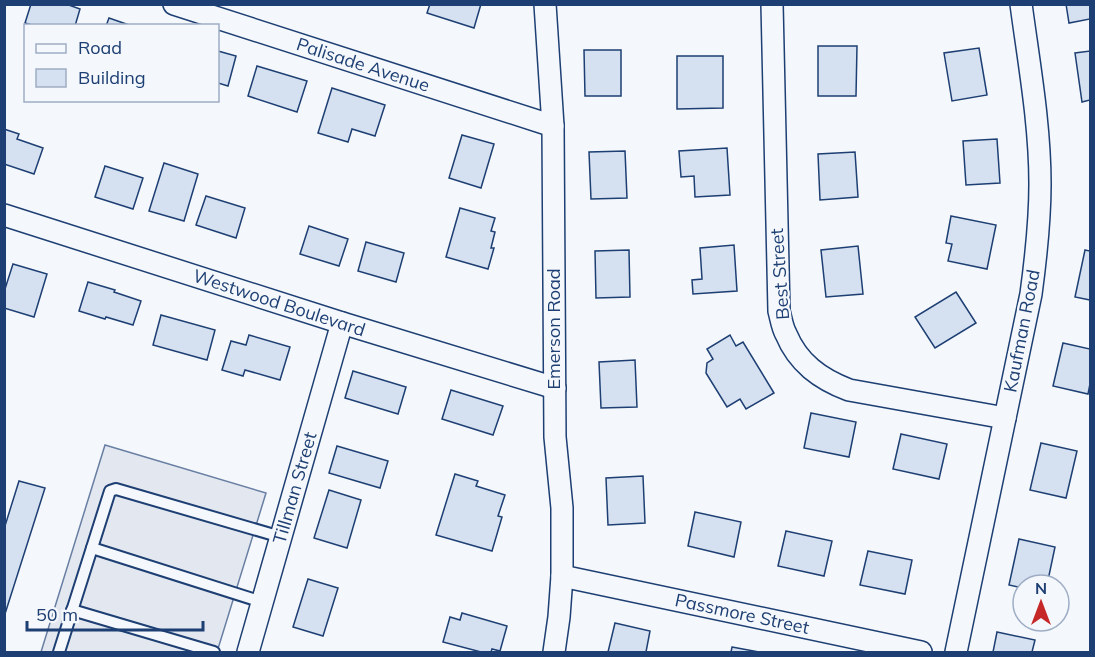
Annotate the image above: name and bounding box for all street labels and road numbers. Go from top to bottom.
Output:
street label: Palisade Avenue [294,32,433,97]
street label: Best Street [765,228,794,321]
street label: Westwood Boulevard [190,264,368,341]
street label: Emerson Road [542,268,565,390]
street label: Kaufman Road [998,268,1045,394]
street label: Tillman Street [268,429,321,546]
street label: Passmore Street [673,588,811,639]

